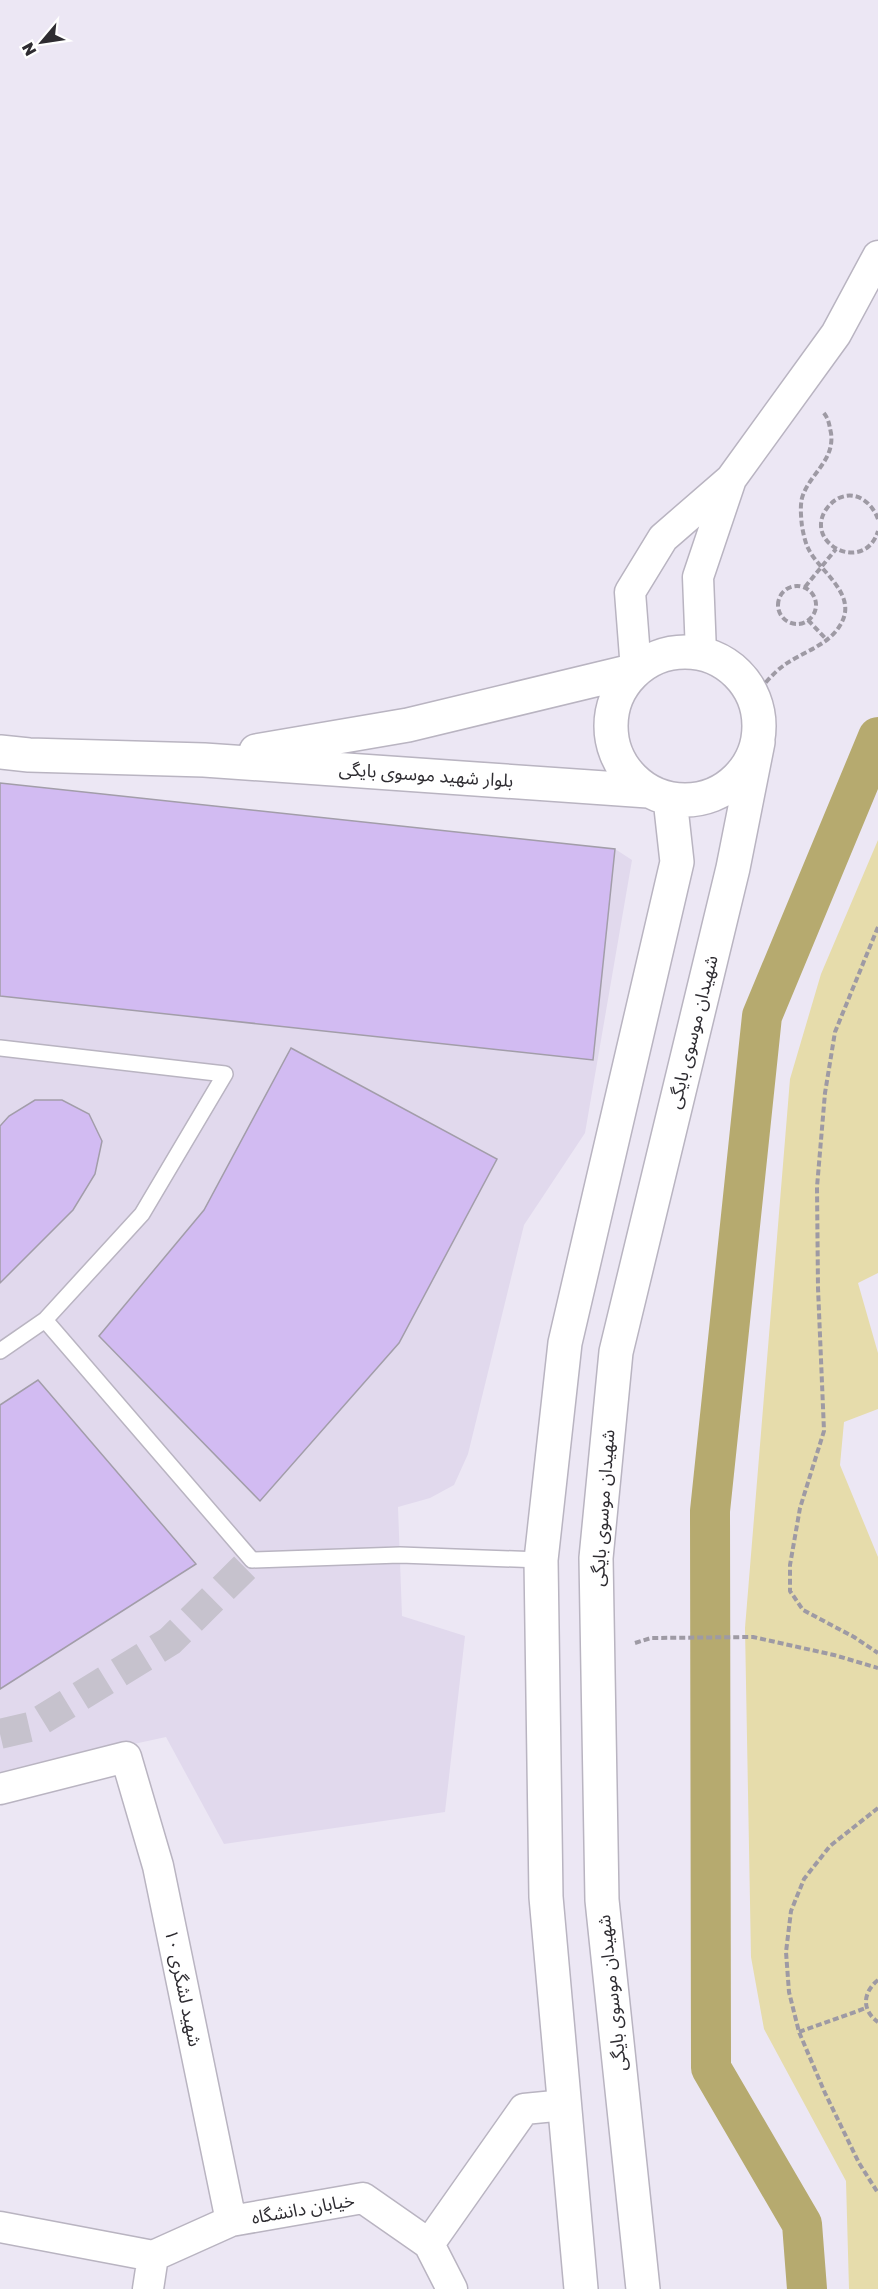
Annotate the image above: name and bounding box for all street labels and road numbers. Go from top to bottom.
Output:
street label: بلوار شهید موسوی بایگی [338,757,514,792]
street label: شهیدان موسوی بایگی [662,953,723,1111]
street label: شهیدان موسوی بایگی [586,1429,619,1587]
street label: شهیدان موسوی بایگی [592,1914,631,2072]
street label: شهید لشگری ۱۰ [160,1927,207,2049]
street label: خیابان دانشگاه [250,2188,356,2229]

